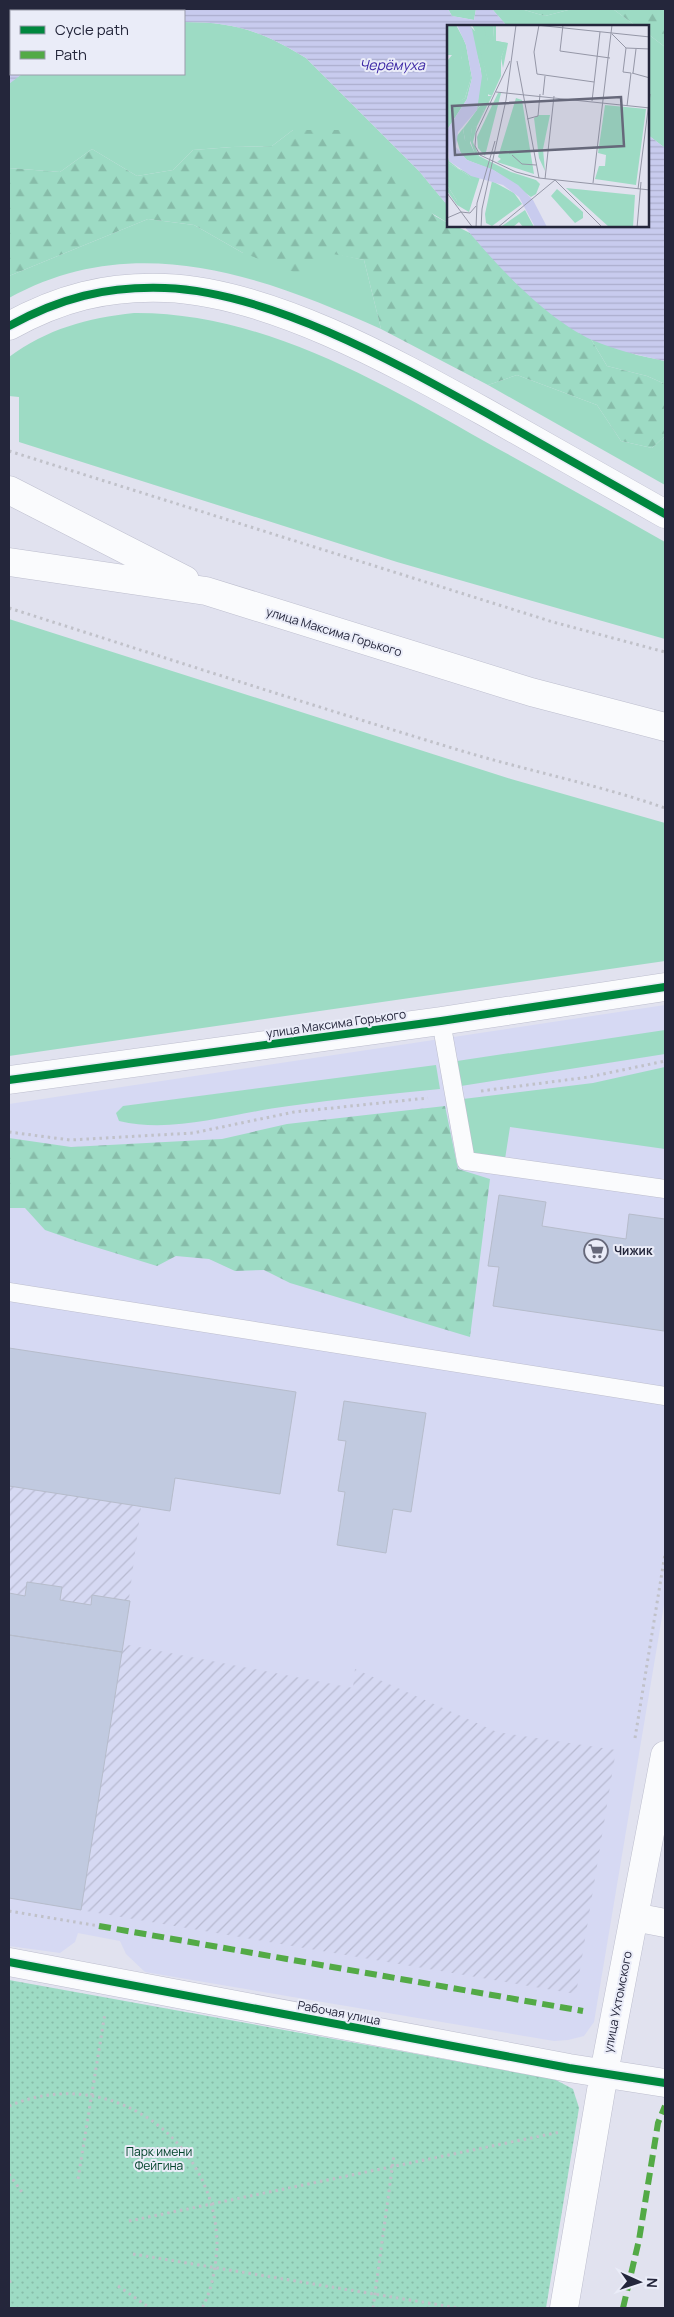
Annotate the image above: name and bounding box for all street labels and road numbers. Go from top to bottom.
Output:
street label: улица Максима Горького [264,603,404,660]
street label: улица Максима Горького [265,1005,407,1042]
street label: улица Ухтомского [599,1950,636,2054]
street label: Рабочая улица [296,1996,382,2029]

